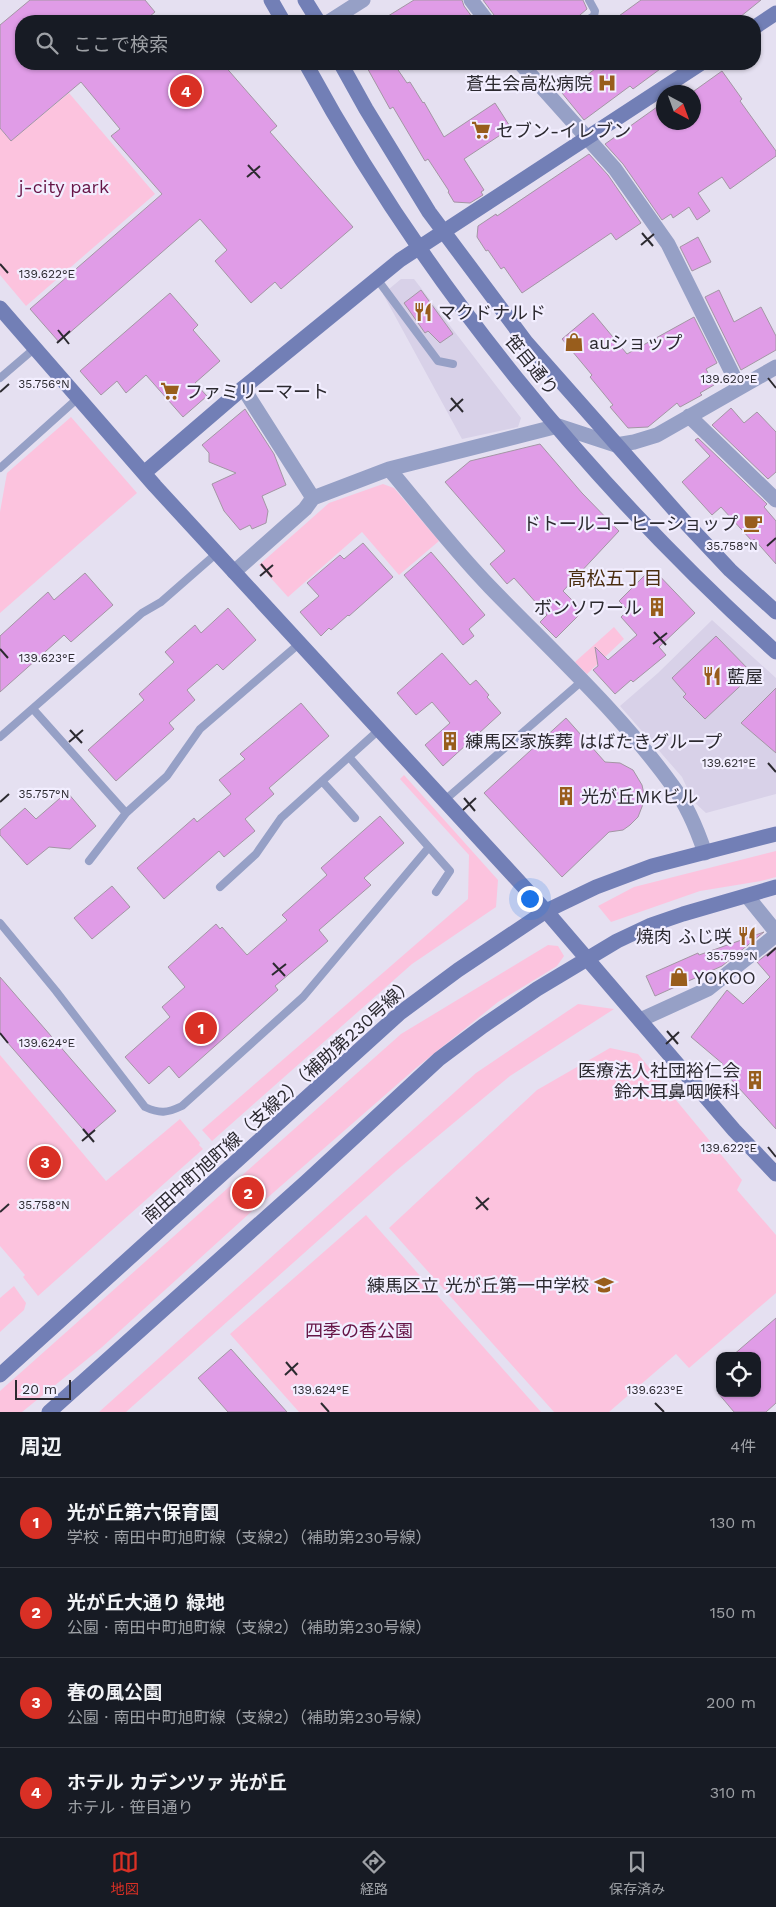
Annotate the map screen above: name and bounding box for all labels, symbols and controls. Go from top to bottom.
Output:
search box [15,15,761,70]
icon: search [33,29,61,57]
text: ここで検索 [73,33,168,56]
pin: 4 [170,72,202,110]
hospital icon: 蒼生会高松病院 [596,72,618,94]
place label: 蒼生会高松病院 [466,73,592,94]
north arrow [656,85,701,130]
supermarket icon: セブン-イレブン [470,119,492,141]
place label: セブン-イレブン [496,120,631,141]
park label: j-city park [17,176,109,197]
text: 139.622°E [19,267,76,281]
restaurant icon: マクドナルド [412,301,434,323]
place label: マクドナルド [438,302,546,323]
street label: 笹目通り [501,330,563,400]
shop icon: auショップ [563,331,585,353]
place label: auショップ [589,332,682,353]
text: 139.620°E [701,372,758,386]
text: 35.756°N [18,377,70,391]
supermarket icon: ファミリーマート [159,380,181,402]
place label: ファミリーマート [185,381,329,402]
cafe icon: ドトールコーヒーショップ [742,512,764,534]
place label: ドトールコーヒーショップ [523,513,738,534]
text: 35.758°N [706,539,758,553]
district label: 高松五丁目 [567,567,663,590]
building icon: ボンソワール [646,596,668,618]
place label: ボンソワール [534,597,642,618]
text: 139.623°E [19,651,76,665]
restaurant icon: 藍屋 [701,665,723,687]
place label: 藍屋 [727,666,763,687]
building icon: 練馬区家族葬 はばたきグループ [439,730,461,752]
place label: 練馬区家族葬 はばたきグループ [465,731,722,752]
text: 139.621°E [702,756,756,770]
building icon: 光が丘MKビル [555,785,577,807]
place label: 光が丘MKビル [581,786,698,807]
text: 35.757°N [19,787,69,801]
your location [517,886,543,912]
restaurant icon: 焼肉 ふじ咲 [736,925,758,947]
place label: 焼肉 ふじ咲 [636,926,732,947]
text: 35.759°N [706,949,758,963]
shop icon: YOKOO [668,966,690,988]
place label: YOKOO [694,967,756,988]
street label: 南田中町旭町線（支線2）（補助第230号線） [138,972,418,1228]
pin: 1 [185,1009,217,1047]
text: 139.624°E [19,1036,76,1050]
place label: 医療法人社団裕仁会 鈴木耳鼻咽喉科 [578,1060,740,1102]
building icon: 医療法人社団裕仁会 鈴木耳鼻咽喉科 [744,1069,766,1091]
text: 139.622°E [701,1141,758,1155]
pin: 3 [29,1143,61,1181]
pin: 2 [232,1174,264,1212]
text: 35.758°N [18,1198,70,1212]
school or university icon: 練馬区立 光が丘第一中学校 [593,1274,615,1296]
place label: 練馬区立 光が丘第一中学校 [367,1275,589,1296]
park label: 四季の香公園 [305,1320,413,1341]
map controls [716,1352,761,1397]
button: locate [716,1352,761,1397]
scale bar [15,1377,71,1400]
text: 20 m [22,1381,57,1397]
text: 139.624°E [293,1383,350,1397]
text: 139.623°E [627,1383,684,1397]
text: 周辺 [20,1434,62,1459]
text: 4件 [730,1437,756,1456]
text: 光が丘第六保育園 [67,1501,219,1524]
text: 1 [33,1513,39,1532]
text: 130 m [710,1513,756,1532]
text: 学校 · 南田中町旭町線（支線2）（補助第230号線） [67,1528,431,1547]
text: 光が丘大通り 緑地 [67,1591,224,1614]
text: 2 [31,1603,41,1622]
text: 150 m [710,1603,756,1622]
text: 公園 · 南田中町旭町線（支線2）（補助第230号線） [67,1618,431,1637]
text: 春の風公園 [67,1681,162,1704]
text: 3 [31,1693,41,1712]
text: 200 m [706,1693,756,1712]
text: 公園 · 南田中町旭町線（支線2）（補助第230号線） [67,1708,431,1727]
text: ホテル カデンツァ 光が丘 [67,1771,287,1794]
text: 4 [31,1783,41,1802]
text: 310 m [710,1783,756,1802]
text: ホテル · 笹目通り [67,1798,194,1817]
tab: 地図 [111,1848,139,1898]
tab: 経路 [360,1848,388,1898]
tab: 保存済み [609,1848,665,1898]

